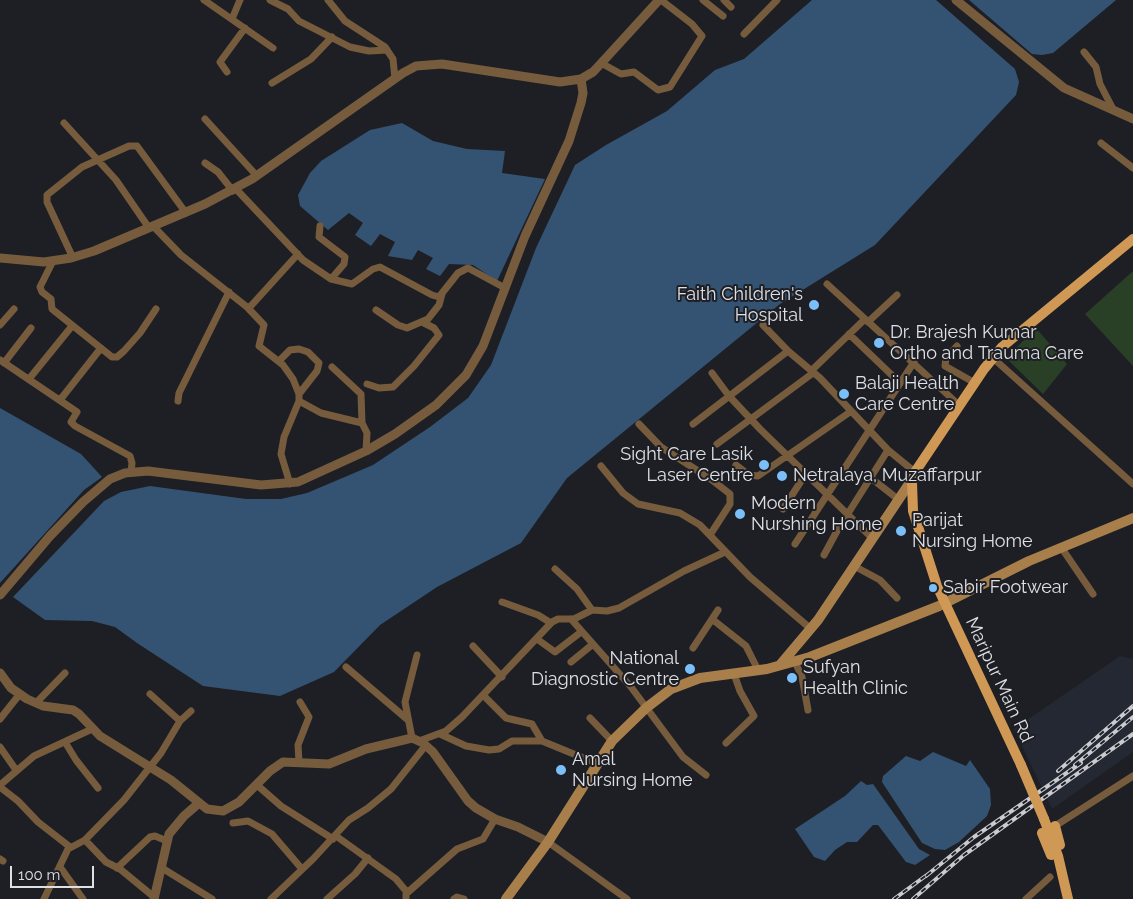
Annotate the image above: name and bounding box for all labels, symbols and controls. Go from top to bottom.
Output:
place label: Faith Children's Hospital [677,284,803,326]
marker: Faith Children's Hospital [807,298,821,312]
place label: Dr. Brajesh Kumar Ortho and Trauma Care [890,322,1084,364]
marker: Dr. Brajesh Kumar Ortho and Trauma Care [872,336,886,350]
place label: Balaji Health Care Centre [855,373,959,416]
marker: Balaji Health Care Centre [837,387,851,401]
place label: Sight Care Lasik Laser Centre [620,444,753,486]
marker: Sight Care Lasik Laser Centre [757,458,771,472]
place label: Netralaya, Muzaffarpur [793,465,981,487]
marker: Netralaya, Muzaffarpur [775,469,789,483]
place label: Modern Nurshing Home [751,493,882,536]
marker: Modern Nurshing Home [733,507,747,521]
place label: Parijat Nursing Home [912,510,1033,552]
marker: Parijat Nursing Home [894,524,908,538]
place label: Sabir Footwear [943,577,1068,599]
marker: Sabir Footwear [927,582,939,594]
street label: Maripur Main Rd [961,614,1037,746]
place label: National Diagnostic Centre [531,648,679,691]
place label: Sufyan Health Clinic [803,657,908,700]
marker: National Diagnostic Centre [683,662,697,676]
marker: Sufyan Health Clinic [785,671,799,685]
place label: Amal Nursing Home [572,749,693,792]
marker: Amal Nursing Home [554,763,568,777]
scale bar [12,856,96,888]
text: 100 m [18,866,60,884]

